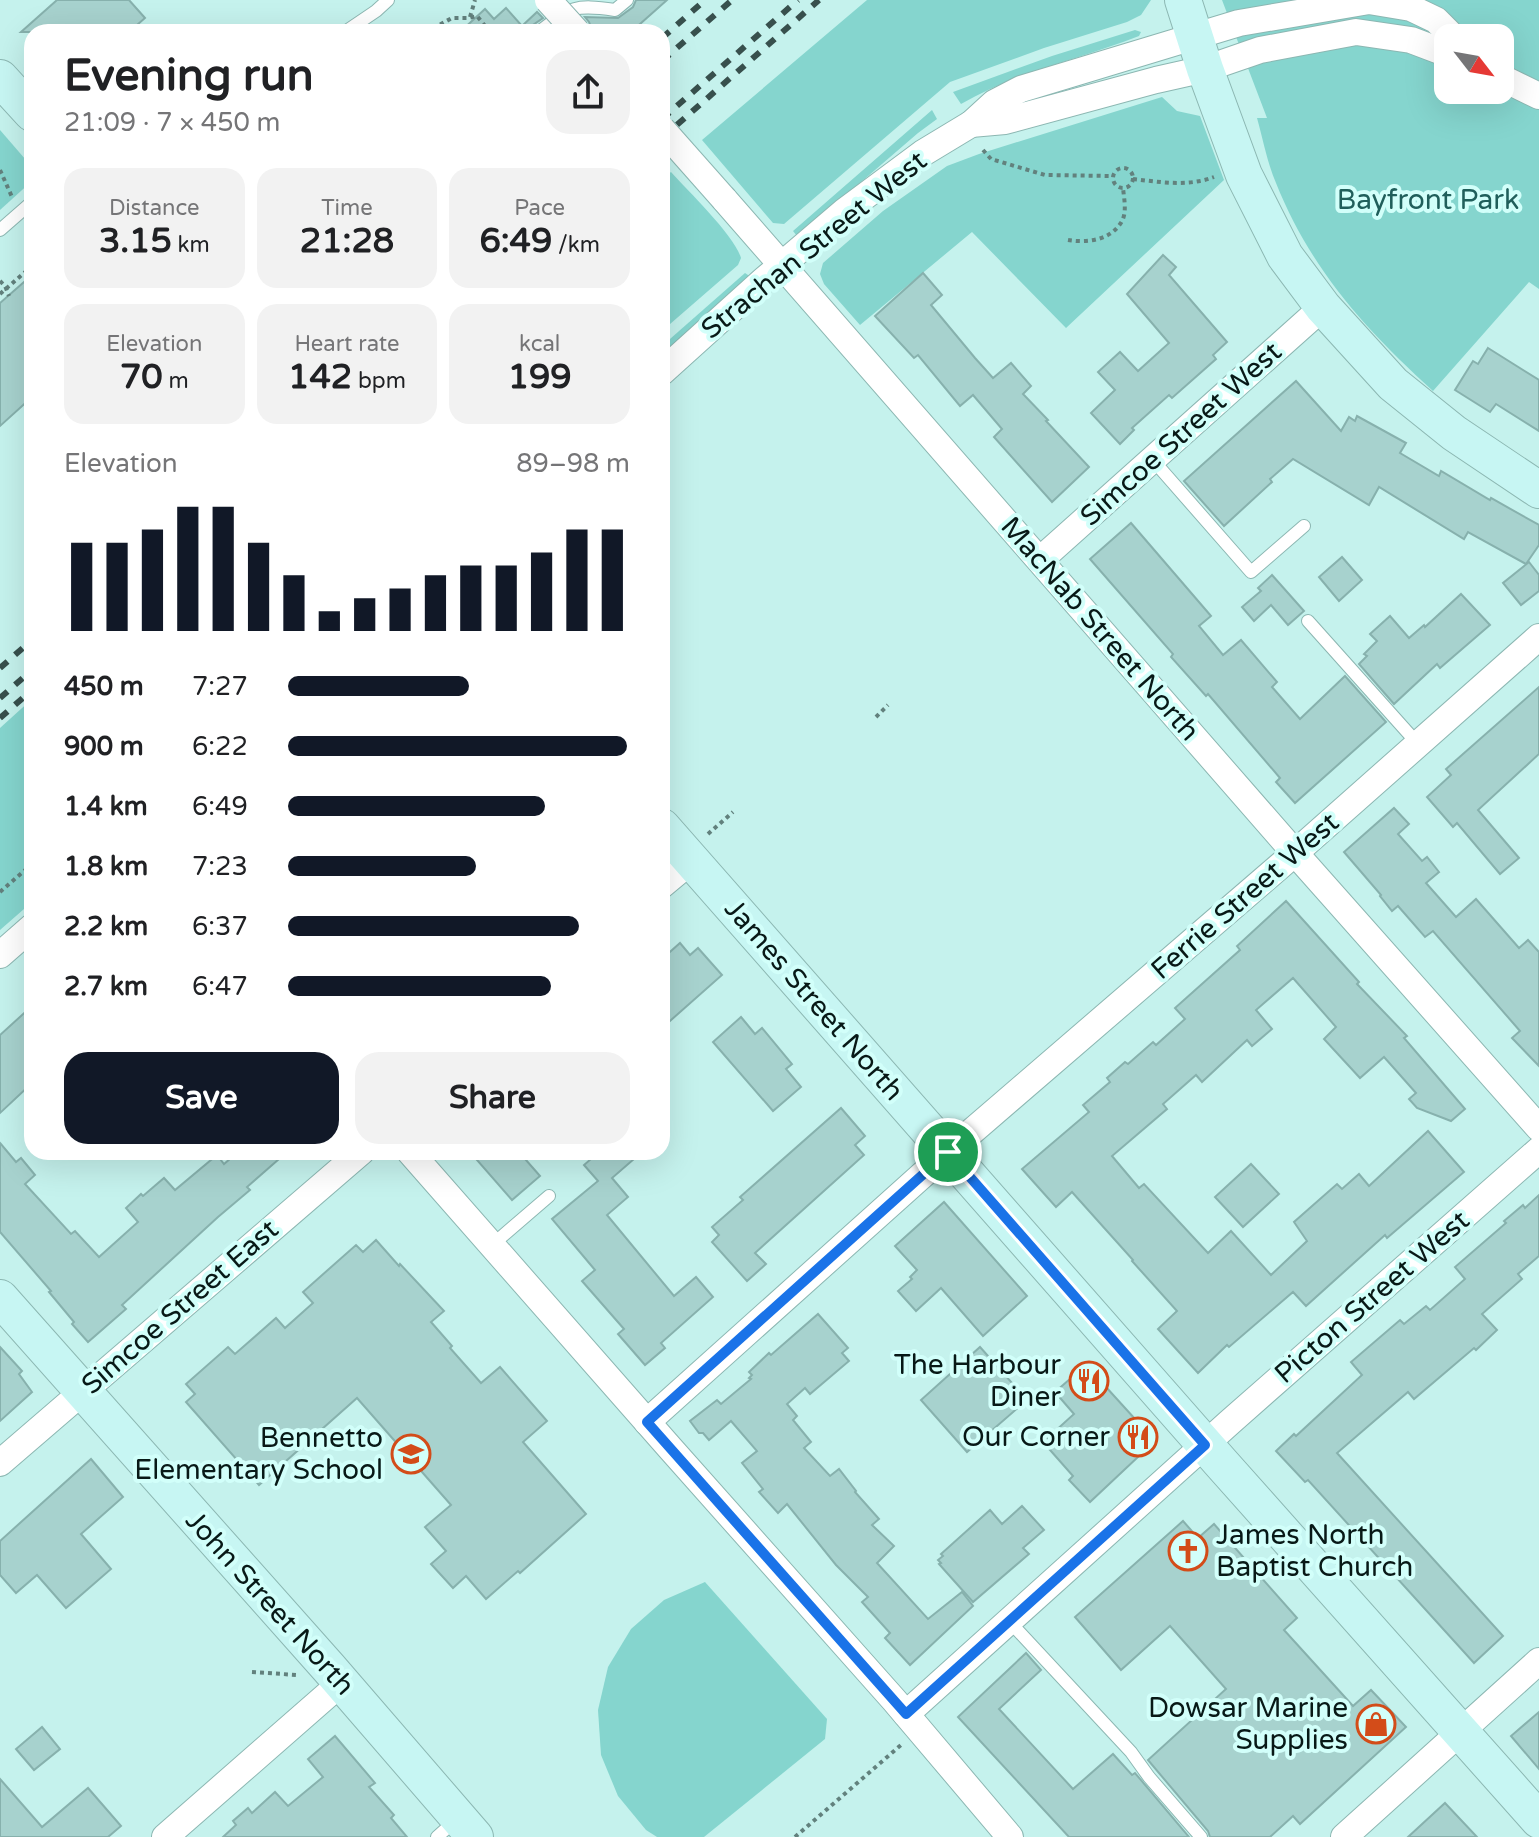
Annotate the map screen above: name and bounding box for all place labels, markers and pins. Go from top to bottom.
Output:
pin [914,1118,982,1186]
place label: The Harbour Diner [894,1348,1061,1414]
restaurant icon: The Harbour Diner [1068,1360,1110,1402]
restaurant icon: Our Corner [1117,1416,1159,1458]
place label: Our Corner [962,1420,1110,1454]
place label: Bennetto Elementary School [134,1421,383,1487]
school or university icon: Bennetto Elementary School [390,1433,432,1475]
place label: James North Baptist Church [1216,1518,1413,1584]
church icon: James North Baptist Church [1167,1530,1209,1572]
place label: Dowsar Marine Supplies [1148,1691,1348,1757]
shop icon: Dowsar Marine Supplies [1355,1703,1397,1745]

